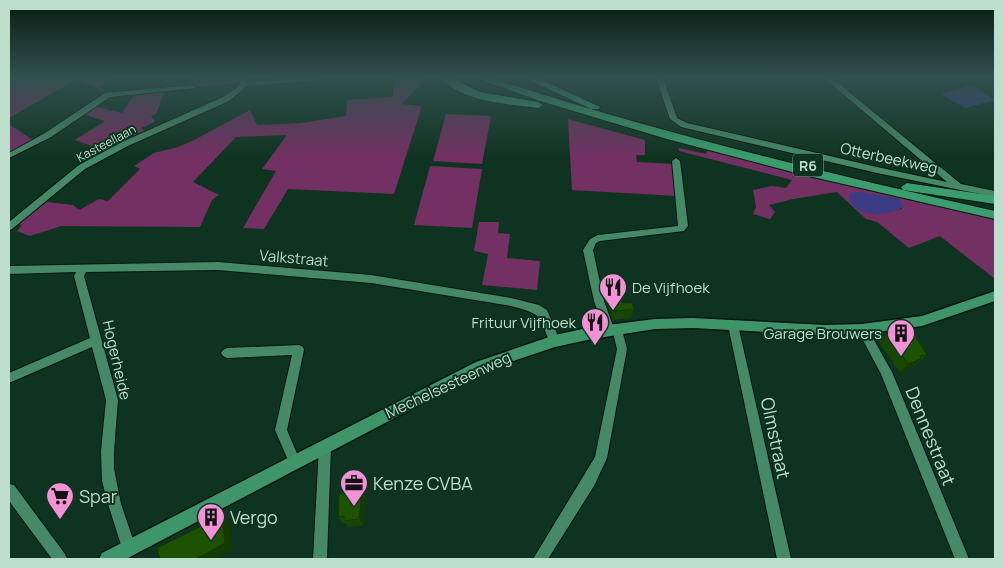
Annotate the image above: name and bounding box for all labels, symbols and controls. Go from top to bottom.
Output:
street label: Kasteellaan [73,120,139,166]
street label: Otterbeekweg [838,137,940,179]
road number: R6 [793,154,823,176]
street label: Valkstraat [259,245,329,271]
restaurant icon: De Vijfhoek [598,272,628,311]
place label: De Vijfhoek [632,277,710,298]
restaurant icon: Frituur Vijfhoek [580,307,610,346]
place label: Frituur Vijfhoek [472,312,577,333]
street label: Hogerheide [98,318,136,402]
building icon: Garage Brouwers [886,318,916,357]
place label: Garage Brouwers [764,323,882,344]
street label: Mechelsesteenweg [382,347,514,423]
street label: Dennestraat [900,383,962,489]
street label: Olmstraat [756,395,796,481]
office icon: Kenze CVBA [339,468,369,507]
place label: Kenze CVBA [373,471,473,495]
supermarket icon: Spar [45,481,75,520]
place label: Spar [79,484,118,508]
building icon: Vergo [196,502,226,541]
place label: Vergo [230,505,278,529]

